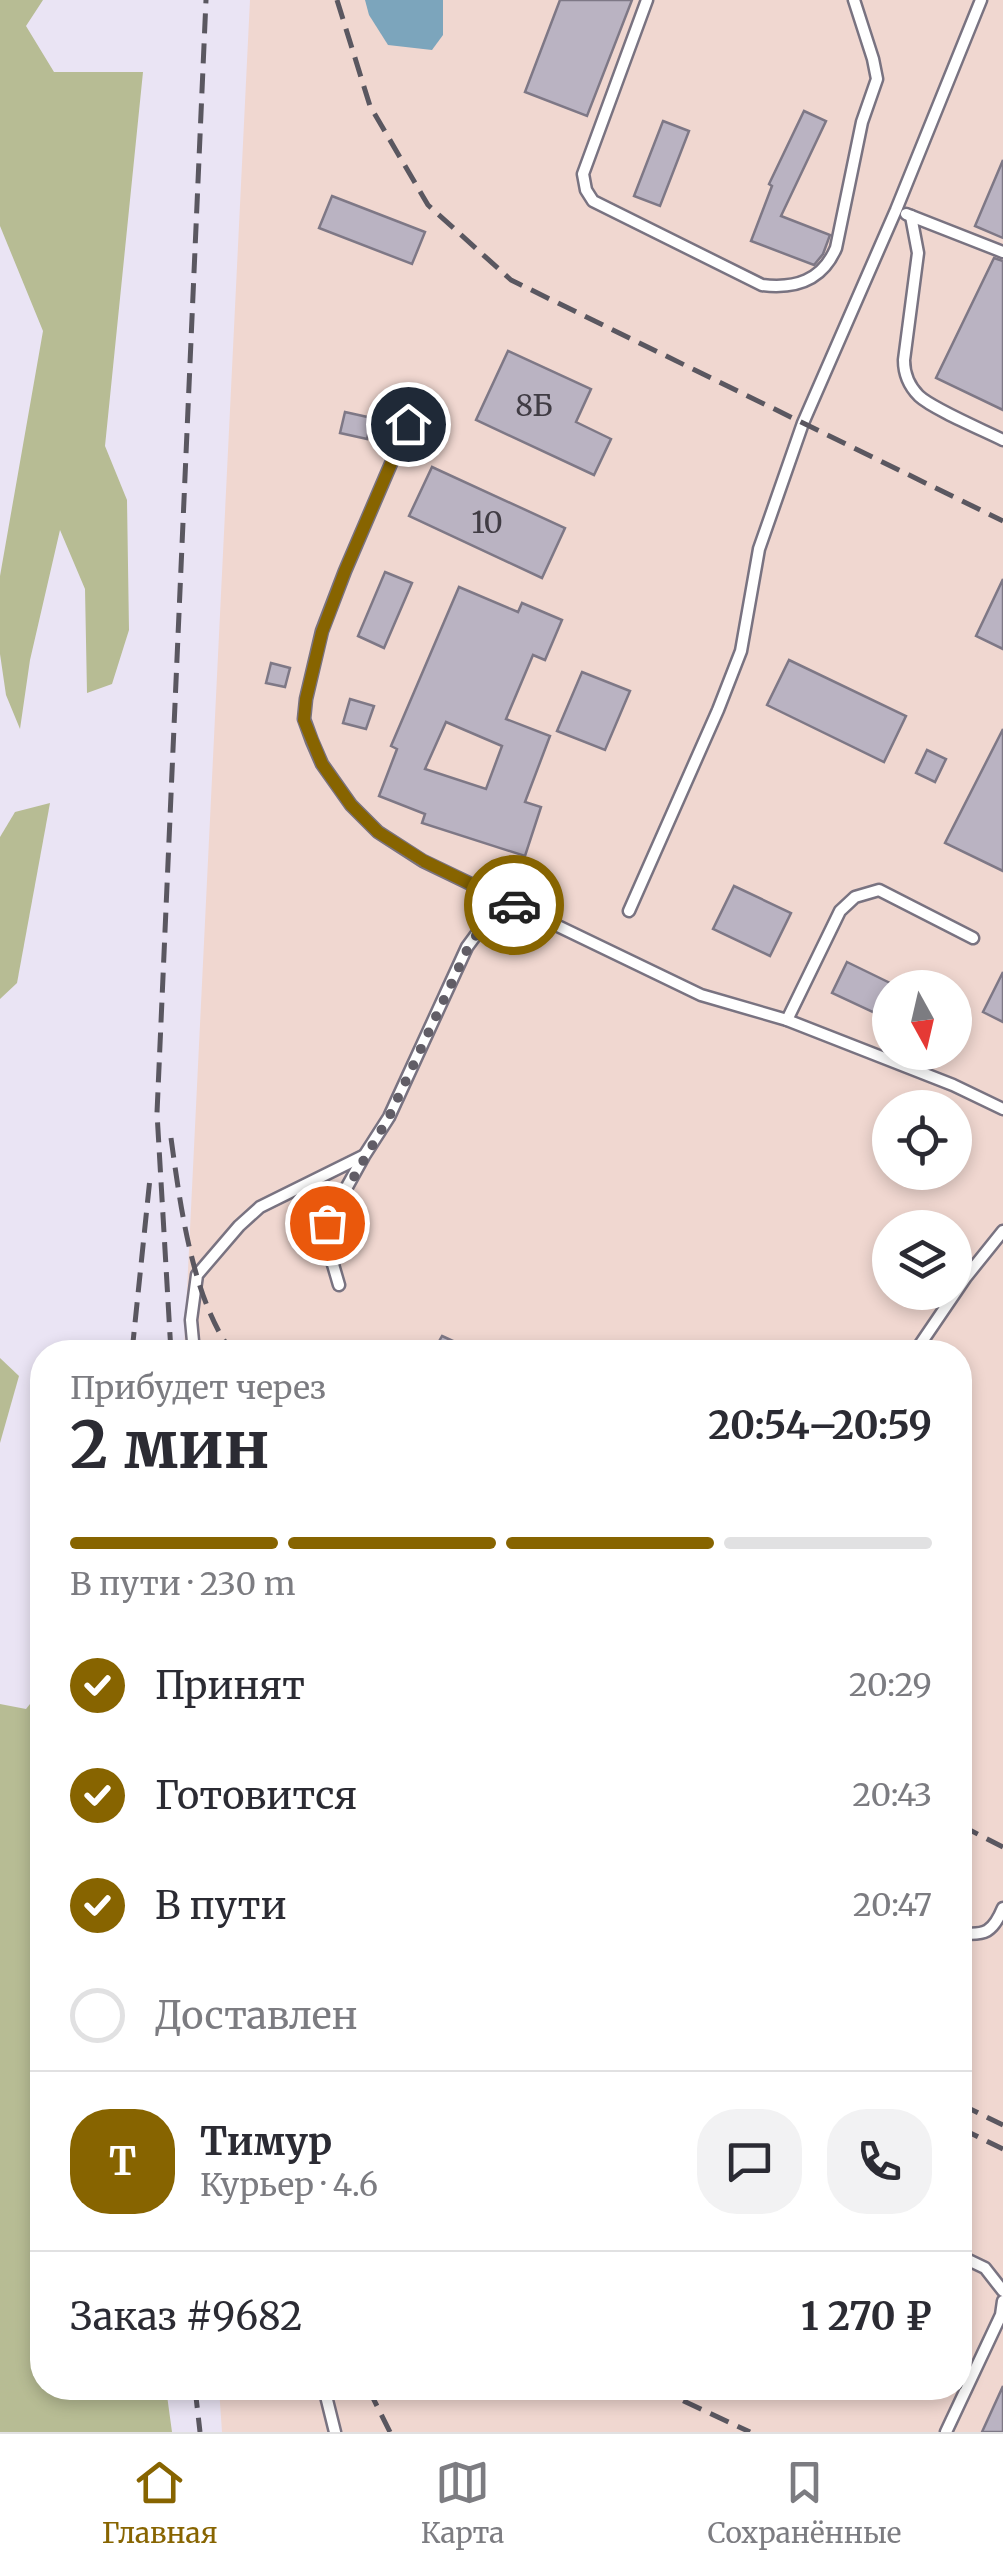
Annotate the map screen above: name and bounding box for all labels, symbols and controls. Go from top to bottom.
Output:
pin [366,382,451,467]
house number: 8Б [515,386,553,424]
icon: home [381,397,436,452]
house number: 10 [471,503,503,541]
courier [464,855,564,955]
icon: car [487,878,542,933]
north arrow [872,970,972,1070]
map controls [872,970,972,1310]
button: locate [872,1090,972,1190]
pin [285,1181,370,1266]
icon: bag [300,1196,355,1251]
button: layers [872,1210,972,1310]
text: Прибудет через [70,1368,326,1408]
text: 20:54–20:59 [708,1402,932,1449]
text: 2 мин [70,1404,270,1486]
text: В пути · 230 m [70,1564,296,1604]
icon: check [70,1658,125,1713]
text: Принят [155,1662,305,1709]
text: 20:29 [849,1665,932,1705]
icon: check [70,1768,125,1823]
text: Готовится [155,1772,357,1819]
text: 20:43 [852,1775,932,1815]
icon: check [70,1878,125,1933]
text: В пути [155,1882,287,1929]
text: 20:47 [853,1885,932,1925]
text: Доставлен [155,1992,358,2039]
button: chat [697,2109,802,2214]
button: phone [827,2109,932,2214]
text: Тимур [200,2118,332,2165]
text: Т [109,2138,136,2185]
text: Курьер · 4.6 [200,2165,378,2205]
text: Заказ #9682 [70,2293,303,2340]
text: 1 270 ₽ [801,2293,932,2340]
tab: Главная [102,2455,218,2551]
tab: Карта [421,2455,504,2551]
tab: Сохранённые [708,2455,901,2551]

